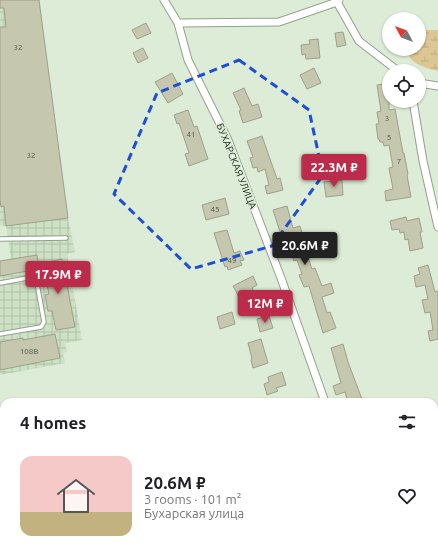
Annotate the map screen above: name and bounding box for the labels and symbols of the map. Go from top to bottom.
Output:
north arrow [382,12,426,56]
house number: 32 [13,43,23,52]
house number: 3 [385,114,389,123]
street label: БУХАРСКАЯ УЛИЦА [214,122,259,211]
house number: 41 [186,130,196,139]
house number: 5 [387,133,391,142]
house number: 32 [26,151,36,160]
pin: 22.3M ₽ [297,154,371,188]
house number: 7 [397,157,401,166]
house number: 45 [210,205,220,214]
pin: 20.6M ₽ [268,232,342,266]
house number: 49 [227,256,237,265]
pin: 17.9M ₽ [21,261,95,295]
pin: 12M ₽ [237,290,293,324]
house number: 108В [20,347,38,356]

